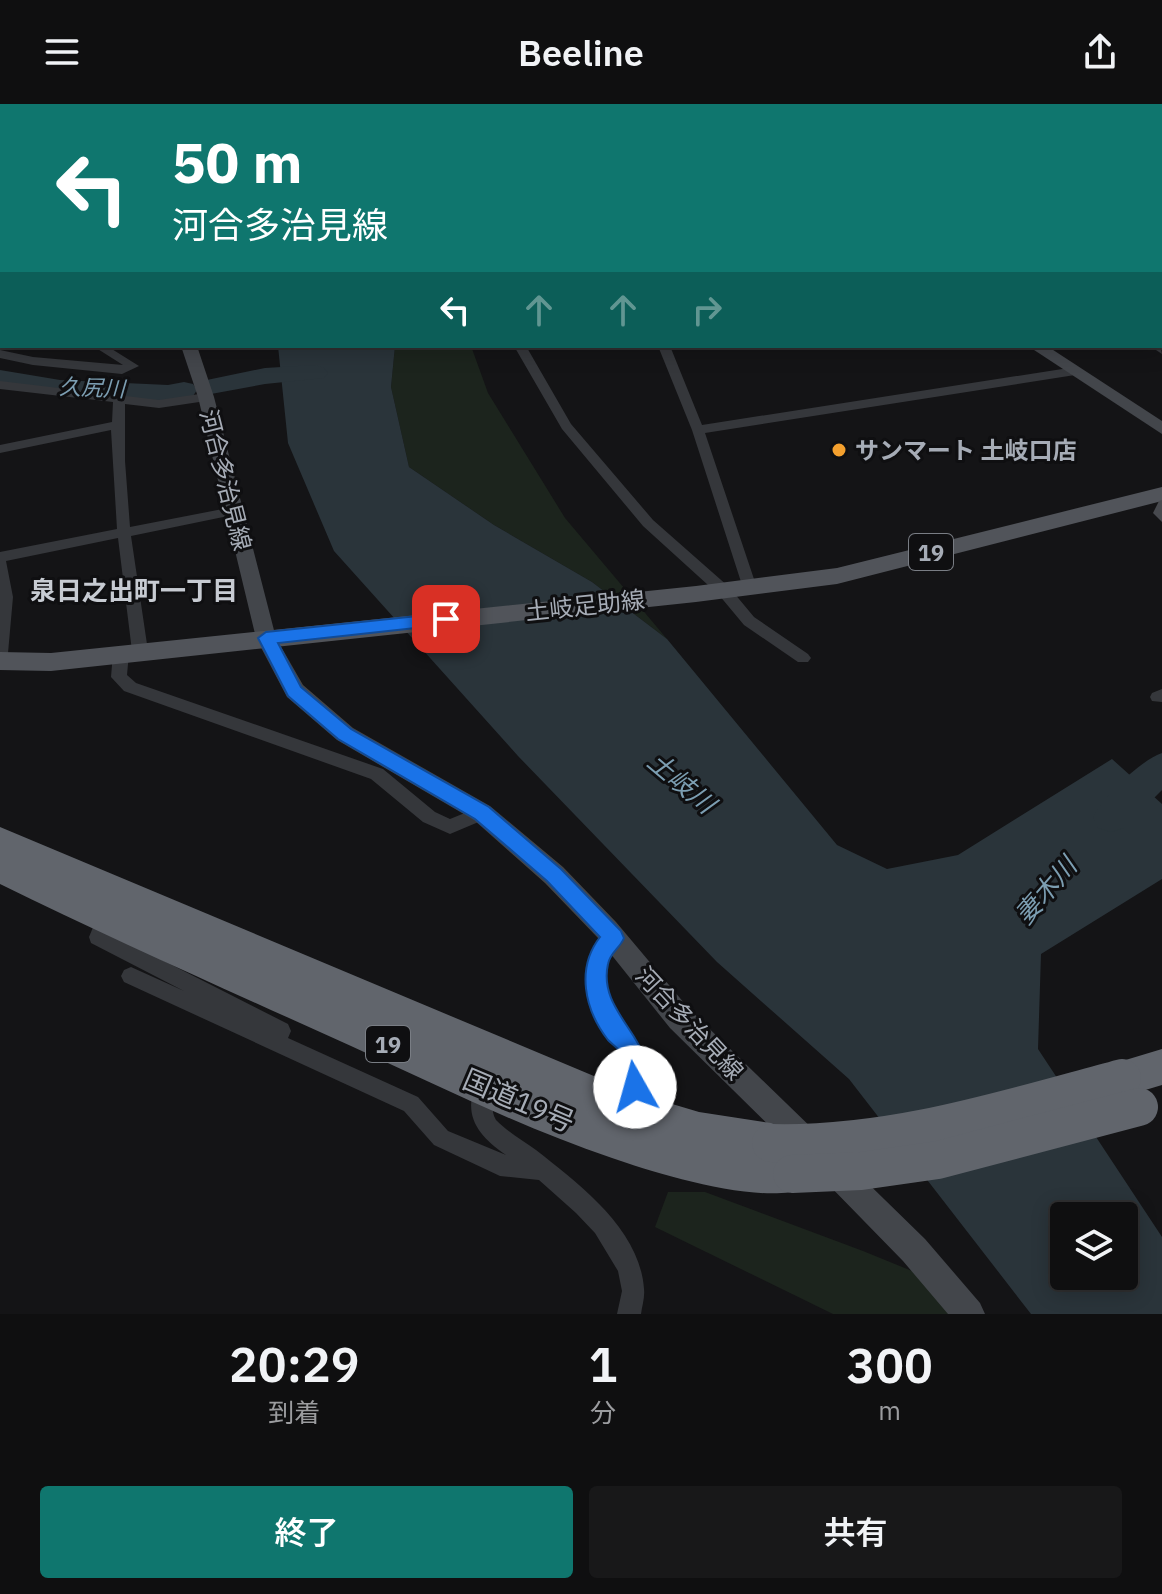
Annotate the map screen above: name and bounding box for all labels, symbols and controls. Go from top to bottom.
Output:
text: Beeline [518,29,644,76]
icon: menu [40,30,84,74]
icon: share [1078,30,1122,74]
text: 50 m [172,126,302,198]
icon: left [40,136,144,240]
text: 河合多治見線 [172,201,388,248]
icon: left [433,288,477,332]
icon: ahead [517,288,561,332]
icon: ahead [601,288,645,332]
icon: right [685,288,729,332]
water label: 久尻川 [59,371,127,403]
street label: 河合多治見線 [193,406,259,554]
place label: サンマート 土岐口店 [855,434,1077,466]
marker: サンマート 土岐口店 [830,441,848,459]
road number: 19 [909,534,953,570]
district label: 泉日之出町一丁目 [30,573,238,607]
street label: 土岐足助線 [524,583,646,627]
pin [412,585,480,653]
icon: arrive [424,597,468,641]
water label: 土岐川 [641,744,725,822]
water label: 妻木川 [1007,847,1085,931]
street label: 河合多治見線 [629,959,751,1087]
road number: 19 [366,1026,410,1062]
position arrow [593,1045,677,1129]
street label: 国道19号 [458,1060,580,1140]
map controls [1050,1202,1138,1290]
button: layers [1050,1202,1138,1290]
text: 20:29 [229,1333,360,1395]
text: 1 [589,1333,617,1395]
text: 300 [847,1334,933,1396]
text: m [878,1393,901,1427]
text: 到着 [268,1395,320,1429]
text: 分 [590,1395,616,1429]
button: 終了 [40,1486,573,1578]
button: 共有 [589,1486,1122,1578]

